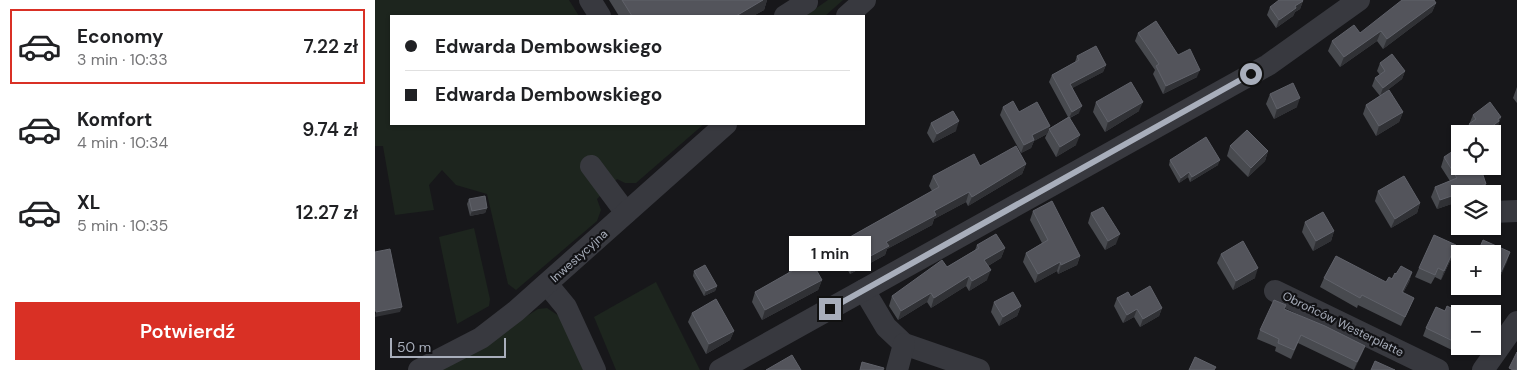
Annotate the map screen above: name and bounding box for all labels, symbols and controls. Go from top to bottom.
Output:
icon: car [17,24,62,69]
text: Economy [77,24,164,49]
text: 7.22 zł [303,34,358,59]
text: Edwarda Dembowskiego [435,34,662,59]
text: 3 min · 10:33 [77,49,168,70]
route start [1240,63,1262,85]
text: Edwarda Dembowskiego [435,82,662,107]
icon: car [17,107,62,152]
text: Komfort [77,107,152,132]
text: 9.74 zł [302,117,358,142]
map controls [1451,125,1501,355]
button: locate [1451,125,1501,175]
text: 4 min · 10:34 [77,132,168,153]
button: layers [1451,185,1501,235]
icon: car [17,190,62,235]
text: XL [77,190,100,215]
text: 12.27 zł [296,200,358,225]
text: 5 min · 10:35 [77,215,168,236]
street label: Inwestycyjna [547,226,611,286]
callout: 1 min [789,236,871,272]
text: 1 min [811,243,849,264]
button: + [1451,245,1501,295]
street label: Obrońców Westerplatte [1280,288,1406,360]
route end [819,298,841,320]
button: Potwierdź [15,302,360,360]
button: − [1451,305,1501,355]
scale bar [390,335,506,358]
text: 50 m [397,338,431,356]

